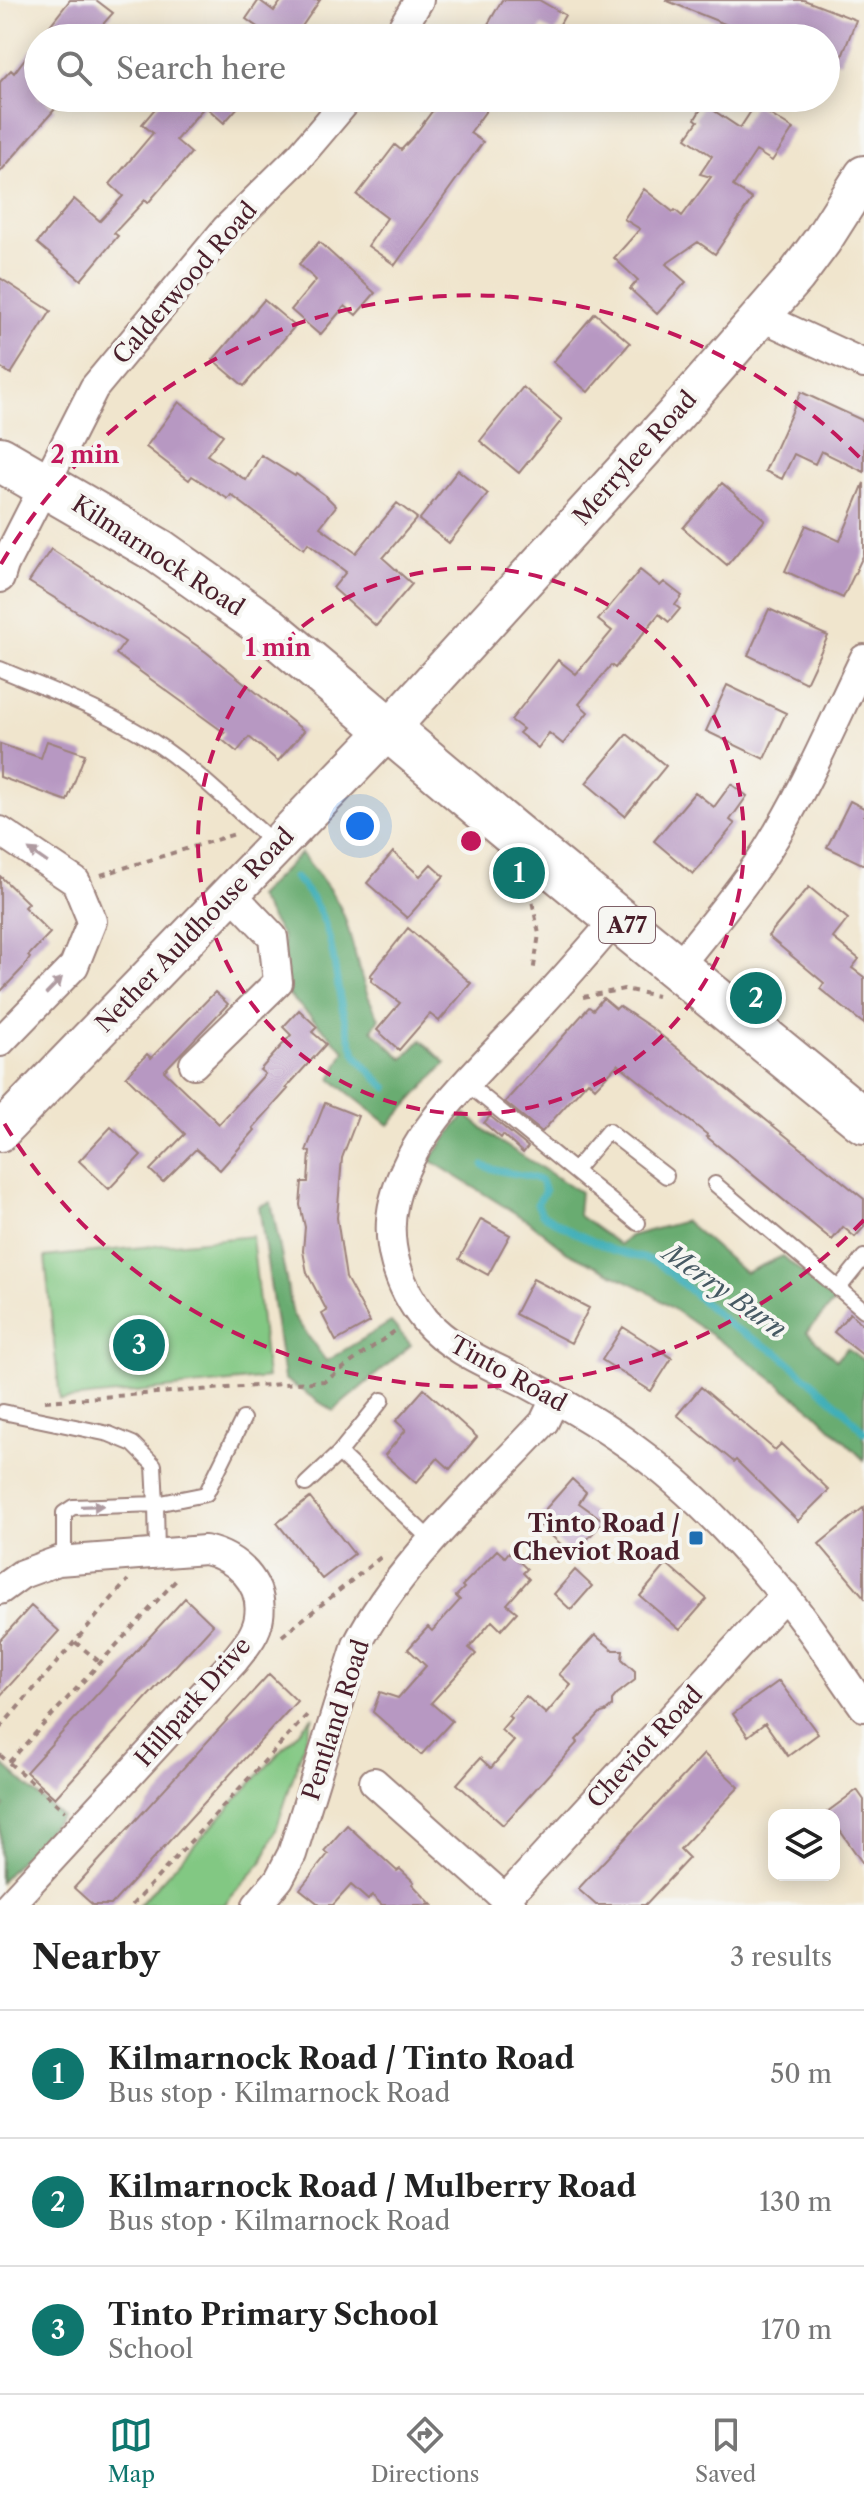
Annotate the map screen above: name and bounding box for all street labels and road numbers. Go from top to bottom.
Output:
street label: Calderwood Road [106,195,263,370]
street label: Merrylee Road [567,384,703,531]
street label: Kilmarnock Road [67,489,250,622]
street label: Nether Auldhouse Road [89,821,300,1038]
road number: A77 [599,907,655,943]
street label: Tinto Road [445,1330,572,1418]
street label: Hillpark Drive [129,1631,257,1772]
street label: Pentland Road [296,1635,375,1804]
street label: Cheviot Road [581,1680,709,1814]

